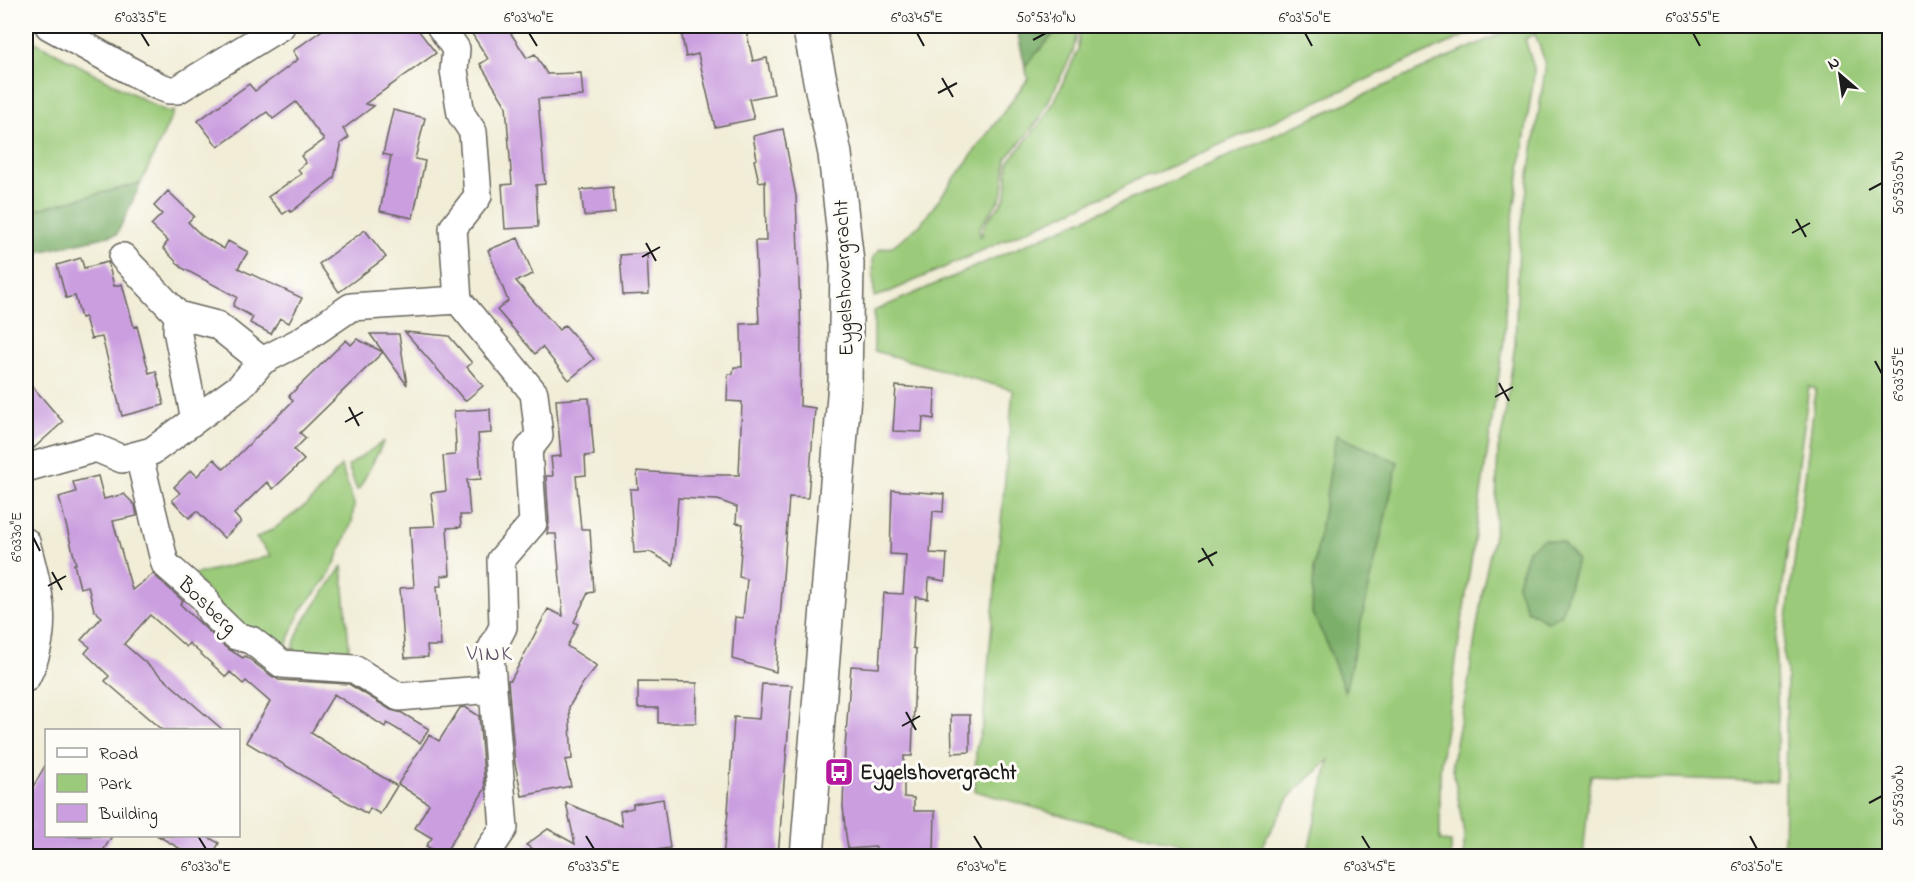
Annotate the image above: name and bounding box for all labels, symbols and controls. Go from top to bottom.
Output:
text: 6°03'35"E [115,7,167,29]
text: 6°03'40"E [504,7,554,29]
text: 6°03'45"E [891,7,943,29]
text: 50°53'10"N [1016,7,1076,29]
text: 6°03'50"E [1279,7,1331,29]
text: 6°03'55"E [1666,7,1720,29]
north arrow [1810,45,1870,105]
text: N [1823,50,1844,77]
text: 50°53'05"N [1888,151,1910,215]
street label: Eygelshovergracht [827,199,865,357]
text: 6°03'55"E [1888,347,1910,401]
text: 6°03'30"E [6,512,28,562]
street label: Bosberg [168,570,243,644]
district label: VINK [465,639,514,671]
legend [45,729,240,837]
text: Road [99,742,138,768]
bus stop icon: Eygelshovergracht [823,756,855,788]
place label: Eygelshovergracht [860,759,1018,791]
text: 50°53'00"N [1888,765,1910,827]
text: Park [99,772,132,798]
text: Building [98,802,158,829]
text: 6°03'30"E [181,856,231,878]
text: 6°03'35"E [568,856,620,878]
text: 6°03'40"E [957,856,1007,878]
text: 6°03'45"E [1344,856,1396,878]
text: 6°03'50"E [1731,856,1783,878]

